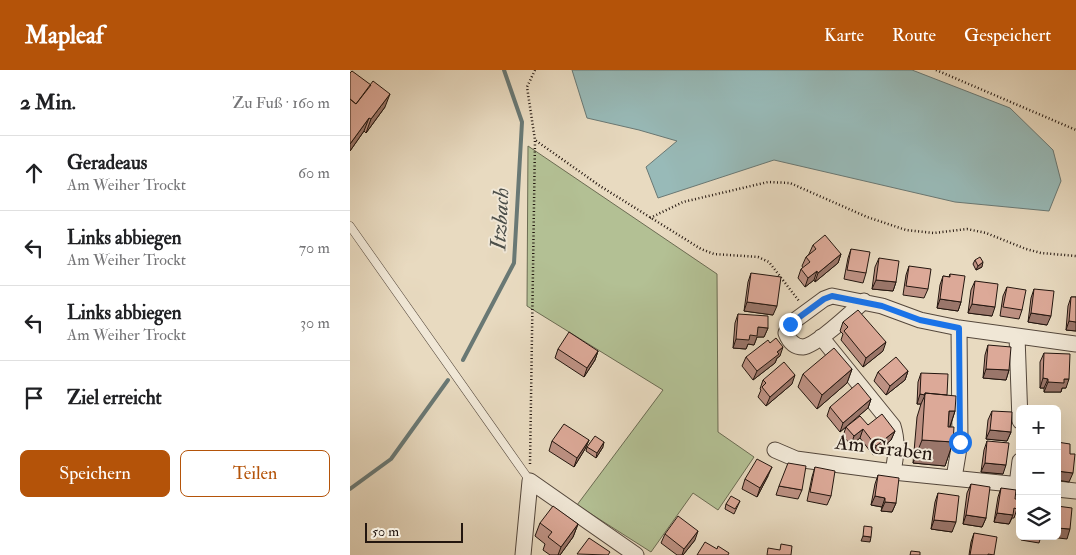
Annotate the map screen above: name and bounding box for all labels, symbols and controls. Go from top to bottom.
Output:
text: Mapleaf [25,20,104,51]
text: Karte [824,24,864,47]
text: Route [892,24,936,47]
text: Gespeichert [964,24,1051,47]
text: 2 Min. [20,89,76,116]
text: Zu Fuß · 160 m [232,93,330,113]
text: Geradeaus [67,151,147,175]
icon: ahead [20,159,48,187]
text: 60 m [298,163,330,183]
text: Am Weiher Trockt [67,175,186,195]
water label: Itzbach [484,187,516,252]
text: Links abbiegen [67,226,181,250]
icon: left [20,234,48,262]
text: 70 m [299,238,330,258]
text: Am Weiher Trockt [67,250,186,270]
text: Links abbiegen [67,301,181,325]
icon: left [20,309,48,337]
text: 30 m [300,313,330,333]
route end [779,313,802,336]
text: Am Weiher Trockt [67,325,186,345]
icon: arrive [20,384,48,412]
text: Ziel erreicht [67,386,162,410]
map controls [1016,405,1061,540]
button: + [1016,405,1061,450]
street label: Am Graben [833,429,934,467]
route start [949,431,972,454]
button: Speichern [20,450,170,497]
button: Teilen [180,450,330,497]
button: − [1016,450,1061,495]
button: layers [1016,495,1061,540]
scale bar [365,520,462,543]
text: 50 m [372,523,399,540]

